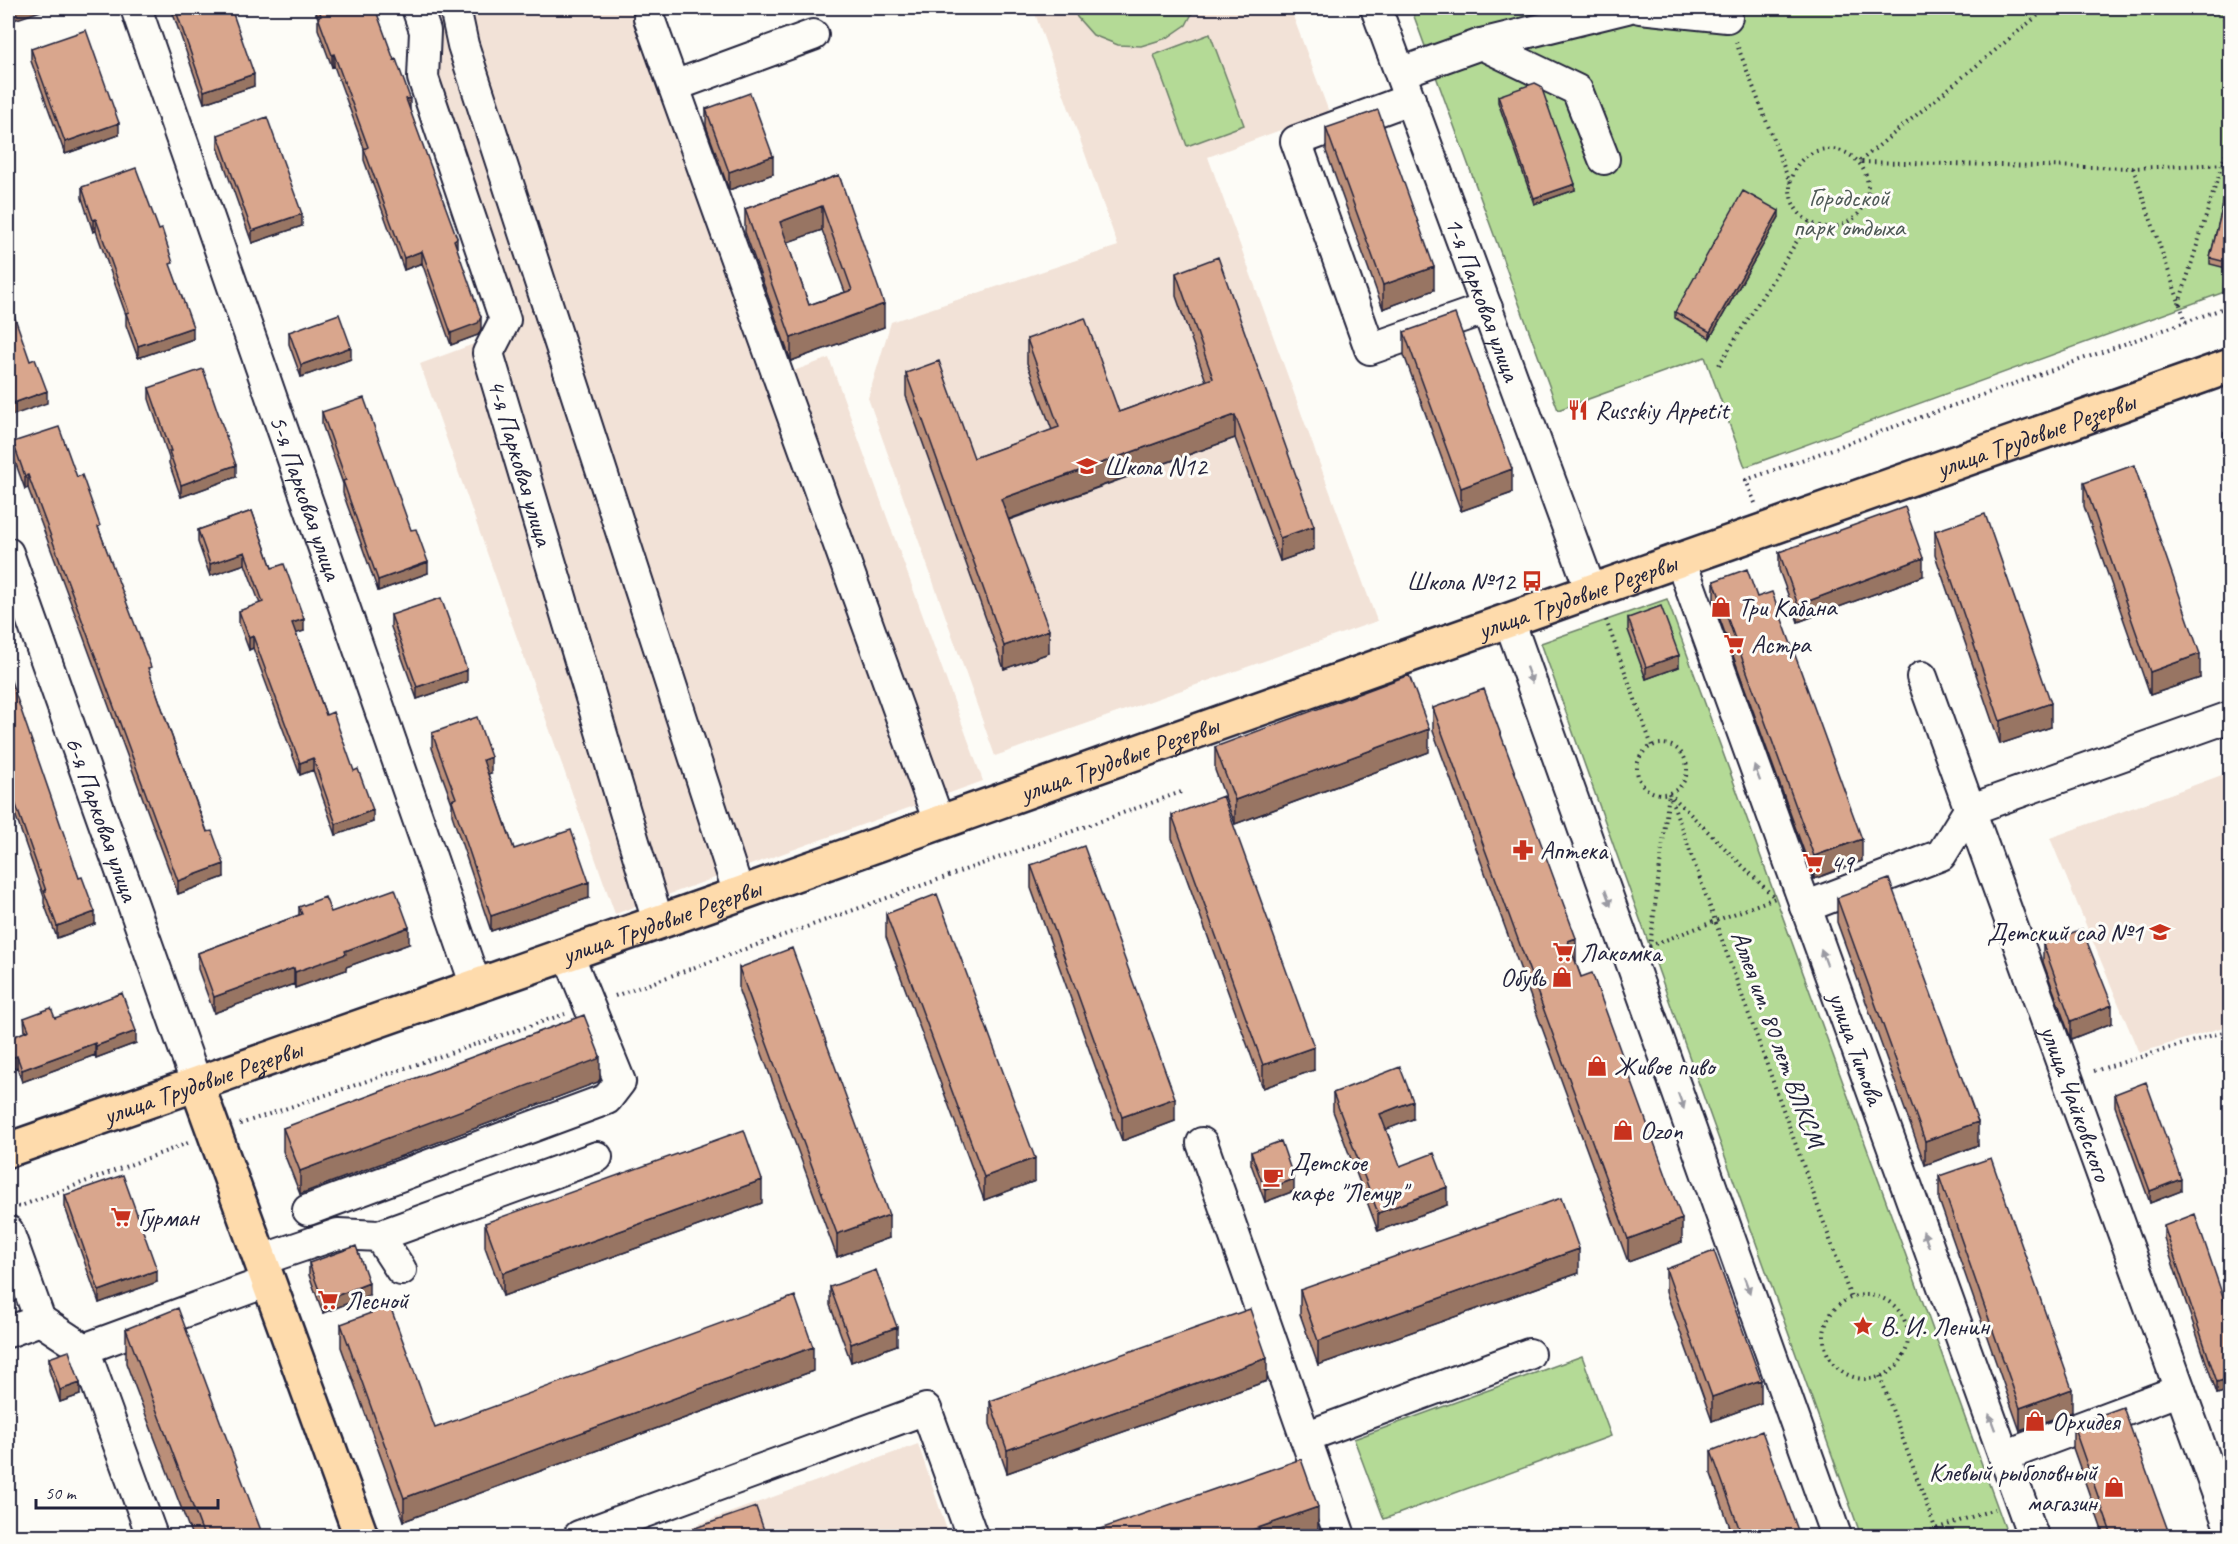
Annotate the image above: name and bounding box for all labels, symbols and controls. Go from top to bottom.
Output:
park label: Городской парк отдыха [1793,181,1907,244]
street label: 1-я Парковая улица [1438,212,1529,387]
street label: 4-я Парковая улица [480,375,562,551]
street label: улица Трудовые Резервы [1930,384,2141,485]
place label: Russkiy Appetit [1595,394,1731,427]
restaurant icon: Russkiy Appetit [1566,398,1590,422]
street label: 5-я Парковая улица [262,410,351,586]
place label: Школа N12 [1104,450,1209,483]
school or university icon: Школа N12 [1075,454,1099,478]
street label: улица Трудовые Резервы [1472,545,1683,647]
place label: Школа №12 [1406,565,1517,598]
bus stop icon: Школа №12 [1520,569,1544,593]
place label: Три Кабана [1738,591,1838,624]
shop icon: Три Кабана [1709,595,1733,619]
place label: Астра [1751,628,1812,661]
supermarket icon: Астра [1722,632,1746,656]
one-way arrow [1524,666,1534,684]
street label: улица Трудовые Резервы [1014,707,1225,810]
street label: 6-я Парковая улица [58,732,147,907]
one-way arrow [1752,764,1762,782]
place label: Аптека [1540,834,1609,867]
pharmacy icon: Аптека [1511,838,1535,862]
place label: 49 [1830,847,1856,880]
supermarket icon: 49 [1801,851,1825,875]
street label: улица Трудовые Резервы [555,870,767,972]
one-way arrow [1604,889,1614,907]
place label: Детский сад №1 [1987,916,2144,949]
school or university icon: Детский сад №1 [2148,920,2172,944]
street label: Аллея им. 80 лет ВЛКСМ [1723,926,1833,1154]
place label: Лакомка [1580,936,1663,969]
supermarket icon: Лакомка [1551,940,1575,964]
one-way arrow [1818,948,1828,966]
place label: Обувь [1500,961,1547,994]
shop icon: Обувь [1550,965,1574,989]
street label: улица Титова [1821,985,1893,1111]
street label: улица Чайковского [2032,1019,2120,1187]
street label: улица Трудовые Резервы [97,1031,308,1133]
place label: Живое пиво [1614,1050,1717,1083]
shop icon: Живое пиво [1585,1054,1609,1078]
one-way arrow [1677,1092,1686,1110]
place label: Ozon [1640,1114,1683,1147]
shop icon: Ozon [1611,1118,1635,1142]
place label: Детское кафе "Лемур" [1290,1146,1411,1209]
cafe icon: Детское кафе "Лемур" [1261,1165,1285,1189]
place label: Гурман [138,1201,201,1234]
supermarket icon: Гурман [109,1205,133,1229]
one-way arrow [1920,1230,1930,1248]
one-way arrow [1742,1276,1752,1294]
place label: Лесной [345,1284,410,1317]
supermarket icon: Лесной [316,1288,340,1312]
place label: В. И. Ленин [1880,1310,1991,1343]
place icon: В. И. Ленин [1851,1314,1875,1338]
place label: Орхидея [2052,1405,2121,1438]
shop icon: Орхидея [2023,1409,2047,1433]
one-way arrow [1987,1413,1997,1431]
place label: Клевый рыболовный магазин [1929,1456,2099,1519]
scale bar [36,1472,218,1510]
shop icon: Клевый рыболовный магазин [2102,1475,2126,1499]
text: 50 m [45,1482,78,1504]

